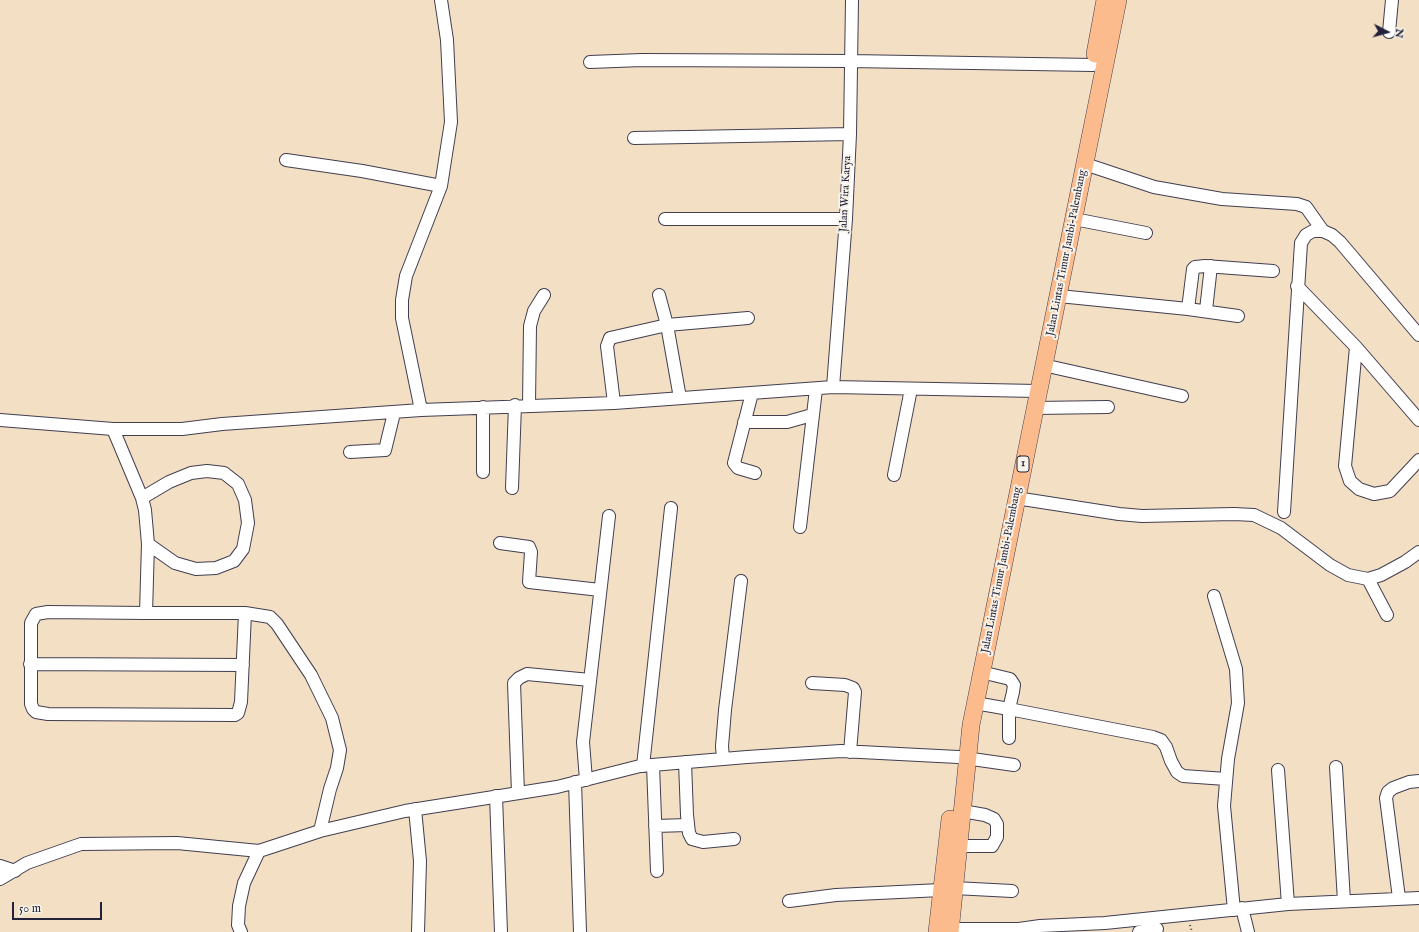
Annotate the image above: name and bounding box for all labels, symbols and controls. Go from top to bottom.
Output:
north arrow [1367,12,1407,52]
text: N [1391,28,1406,39]
street label: Jalan Wira Karya [837,155,855,233]
street label: Jalan Lintas Timur Jambi-Palembang [1044,169,1090,337]
road number: 1 [1017,456,1029,472]
street label: Jalan Lintas Timur Jambi-Palembang [979,486,1025,654]
scale bar [14,894,104,920]
text: 50 m [19,901,41,916]

